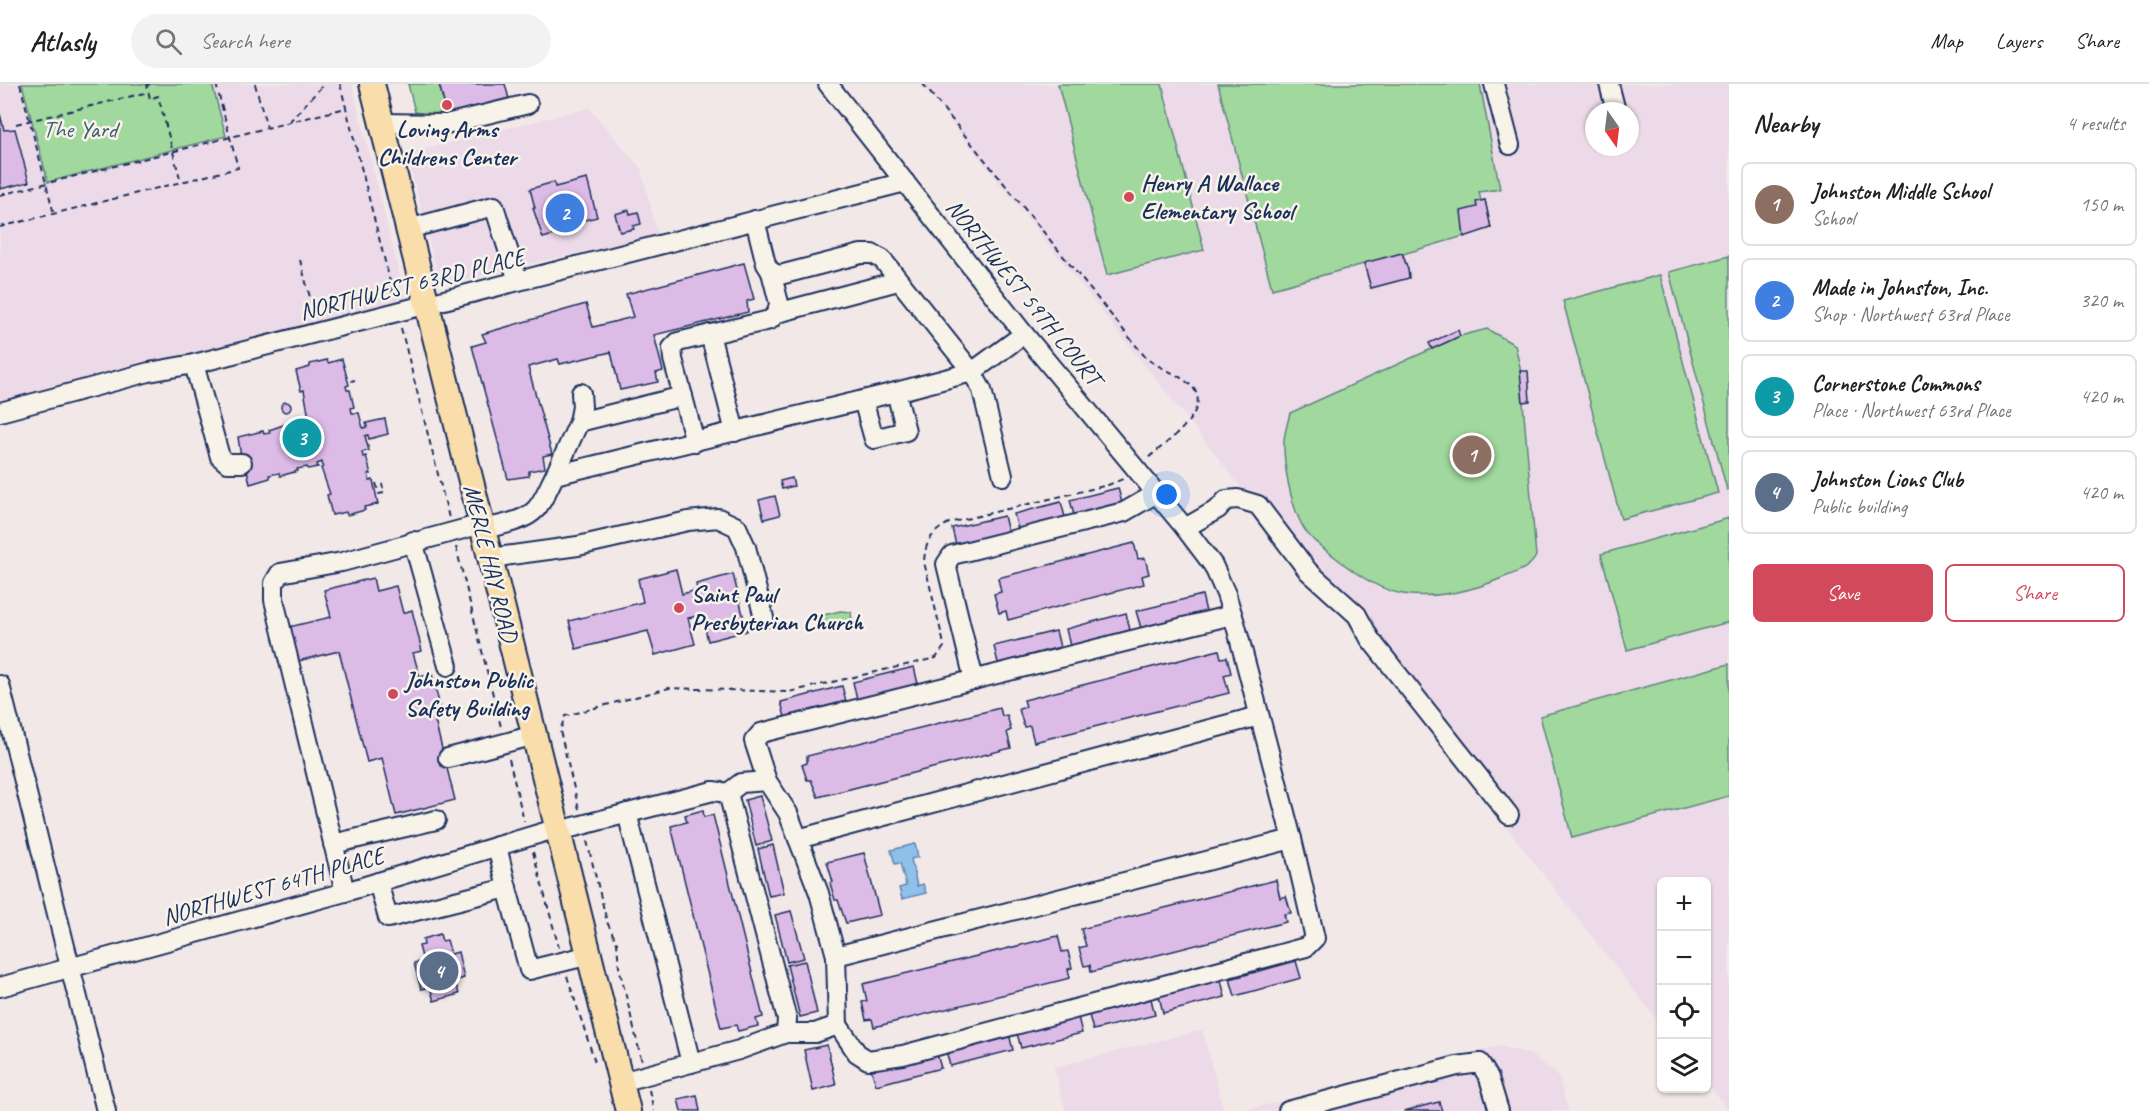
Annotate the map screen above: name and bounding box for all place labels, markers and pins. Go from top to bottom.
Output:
marker: Loving Arms Childrens Center [440,98,454,112]
place label: Loving Arms Childrens Center [378,114,519,172]
place label: Henry A Wallace Elementary School [1141,168,1298,226]
pin: 2 [546,190,584,236]
marker: Henry A Wallace Elementary School [1122,190,1136,204]
pin: 3 [282,416,322,460]
pin: 1 [1452,432,1492,478]
place label: Saint Paul Presbyterian Church [691,579,864,637]
marker: Saint Paul Presbyterian Church [672,601,686,615]
place label: Johnston Public Safety Building [403,665,534,723]
marker: Johnston Public Safety Building [386,687,400,701]
pin: 4 [420,948,458,994]

